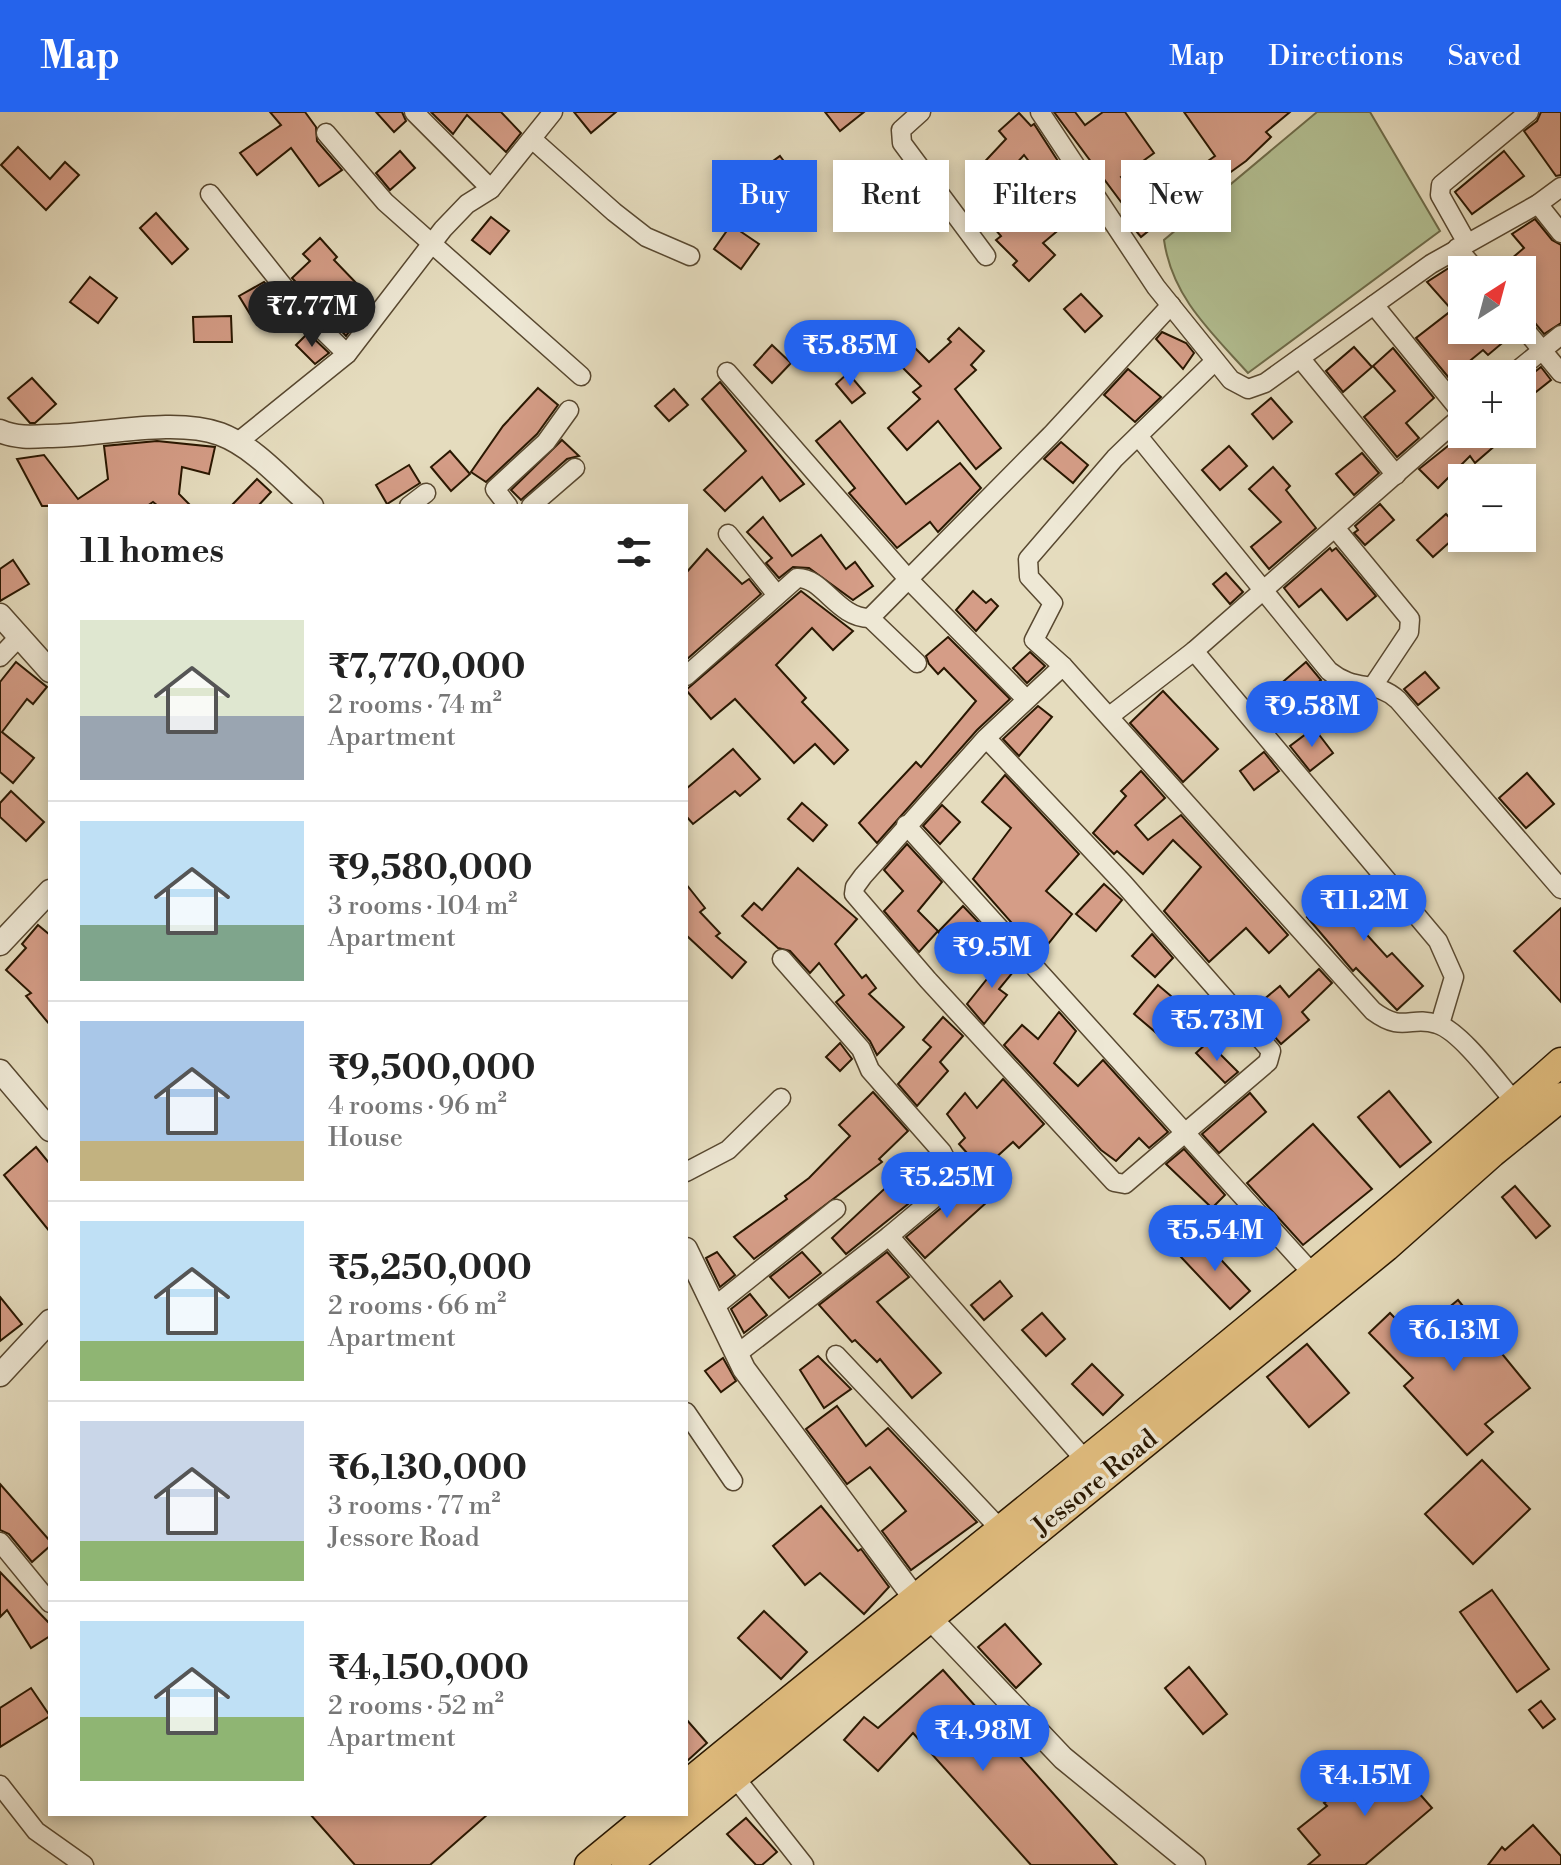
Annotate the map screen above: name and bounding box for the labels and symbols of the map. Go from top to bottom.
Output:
north arrow [1448,256,1536,344]
pin: ₹7.77M [247,281,377,349]
pin: ₹5.85M [785,320,915,388]
pin: ₹9.58M [1247,681,1377,749]
pin: ₹11.2M [1299,875,1429,943]
pin: ₹9.5M [936,922,1048,990]
pin: ₹5.73M [1152,995,1282,1063]
pin: ₹5.25M [882,1152,1012,1220]
pin: ₹5.54M [1150,1205,1280,1273]
pin: ₹6.13M [1389,1305,1519,1373]
street label: Jessore Road [1025,1423,1164,1544]
pin: ₹4.98M [918,1705,1048,1773]
pin: ₹4.15M [1300,1750,1430,1818]

